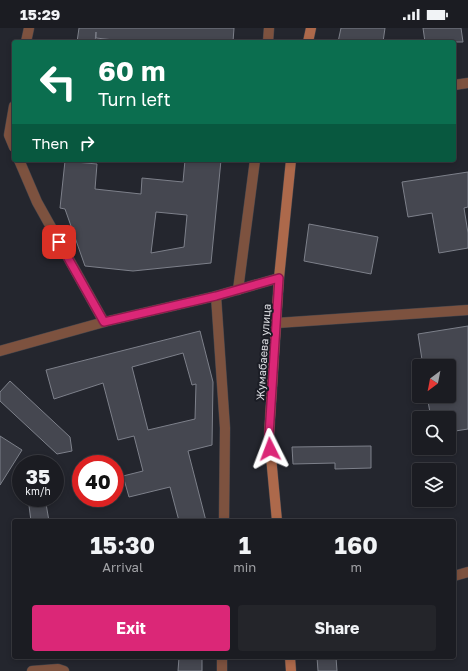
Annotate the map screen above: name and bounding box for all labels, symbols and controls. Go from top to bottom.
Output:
text: 15:29 [20,5,60,23]
text: 60 m [98,54,165,87]
icon: left [32,56,84,108]
text: Turn left [98,88,171,110]
icon: right [76,132,98,154]
text: Then [32,134,68,152]
pin [42,225,76,259]
icon: arrive [48,231,70,253]
street label: Жумабаева улица [253,303,273,401]
north arrow [412,359,456,403]
map controls [412,359,456,507]
button: search [412,411,456,455]
position arrow [249,428,291,470]
speed limit sign: 40 [72,455,124,507]
button: layers [412,463,456,507]
text: 35 [26,464,50,488]
text: km/h [25,485,51,497]
text: 15:30 [90,530,155,559]
text: 1 [239,530,251,559]
text: 160 [335,530,378,559]
text: Arrival [102,559,143,575]
text: min [233,559,256,575]
text: m [350,559,362,575]
button: Exit [32,605,230,651]
button: Share [238,605,436,651]

